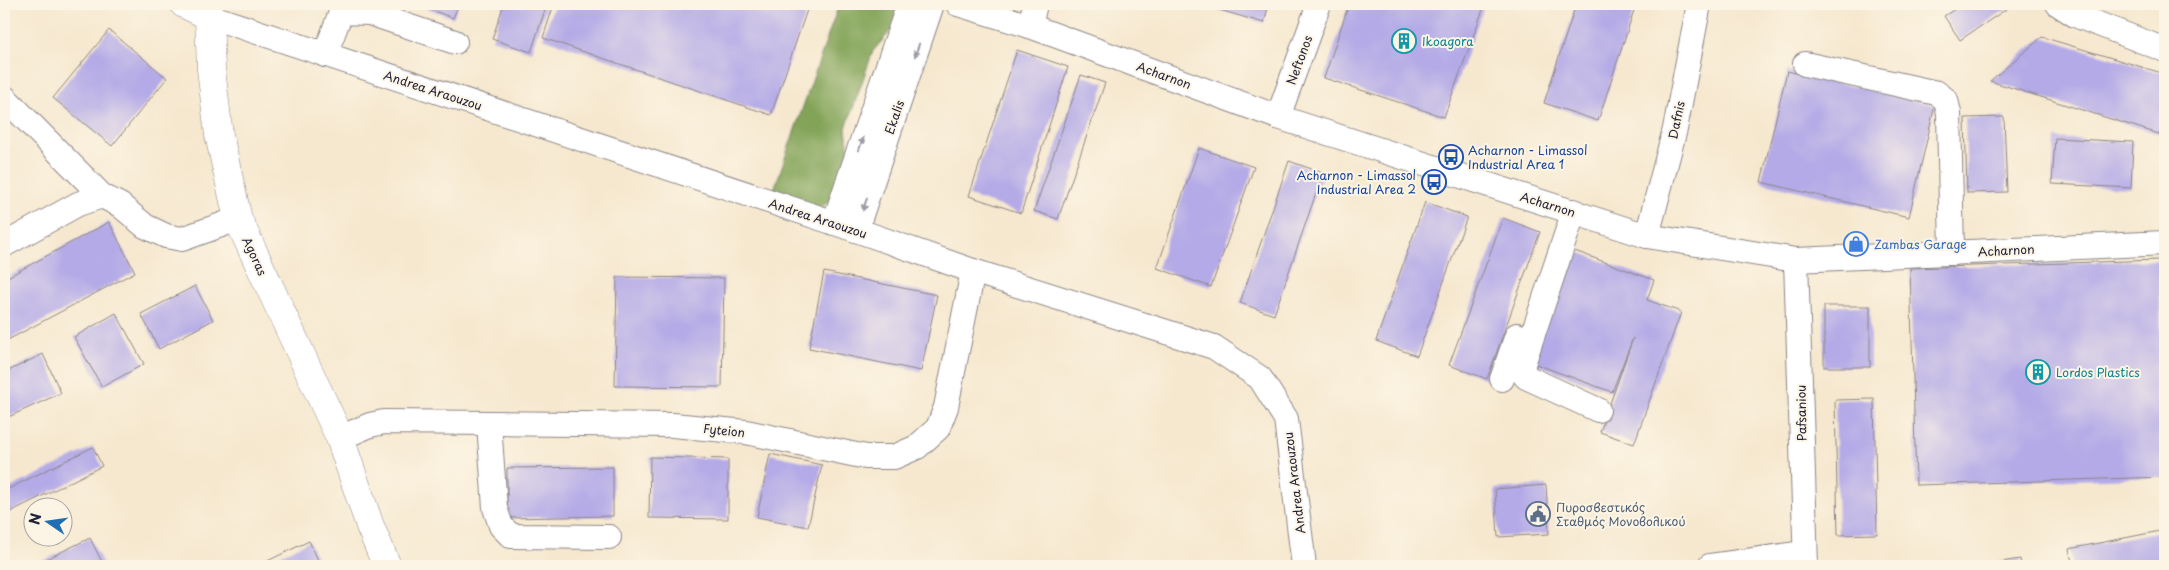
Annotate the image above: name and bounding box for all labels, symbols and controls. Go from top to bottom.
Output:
building icon: Ikoagora [1391,28,1417,54]
street label: Neftonos [1282,32,1316,87]
place label: Ikoagora [1422,32,1474,50]
one-way arrow [912,43,920,58]
street label: Acharnon [1134,57,1194,93]
street label: Andrea Araouzou [381,66,485,114]
street label: Ekalis [880,97,908,136]
street label: Dafnis [1663,99,1689,141]
one-way arrow [858,136,865,151]
place label: Acharnon - Limassol Industrial Area 1 [1468,141,1587,173]
bus stop icon: Acharnon - Limassol Industrial Area 1 [1438,144,1464,170]
place label: Acharnon - Limassol Industrial Area 2 [1297,166,1416,198]
bus stop icon: Acharnon - Limassol Industrial Area 2 [1421,169,1447,195]
street label: Acharnon [1518,187,1578,221]
street label: Andrea Araouzou [766,194,870,242]
one-way arrow [860,197,868,212]
shop icon: Zambas Garage [1843,231,1869,257]
street label: Agoras [238,234,272,279]
place label: Zambas Garage [1874,235,1967,253]
street label: Acharnon [1977,240,2035,260]
building icon: Lordos Plastics [2025,359,2051,385]
place label: Lordos Plastics [2056,363,2140,381]
street label: Pafsaniou [1792,385,1810,441]
street label: Fyteion [702,419,746,441]
street label: Andrea Araouzou [1279,431,1309,535]
north arrow [22,498,72,548]
place label: Πυροσβεστικός Σταθμός Μονοβολικού [1556,498,1685,530]
public building icon: Πυροσβεστικός Σταθμός Μονοβολικού [1525,501,1551,527]
text: N [23,511,46,527]

